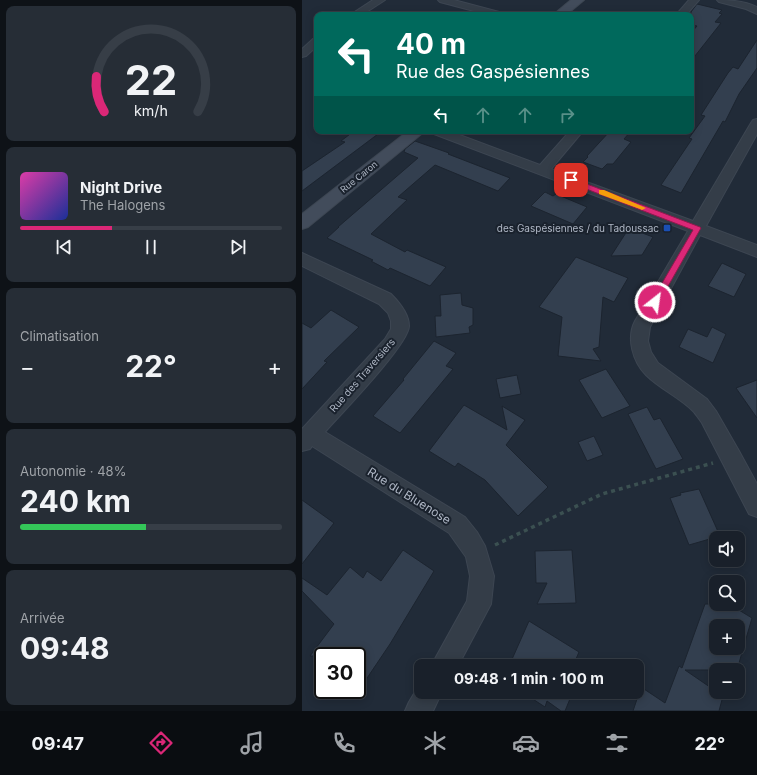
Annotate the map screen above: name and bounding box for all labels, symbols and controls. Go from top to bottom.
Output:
text: 40 m [396,27,466,61]
icon: left [330,28,382,80]
text: 22 [125,54,177,104]
text: Rue des Gaspésiennes [396,61,590,82]
text: km/h [134,101,168,118]
icon: left [430,104,452,126]
icon: ahead [472,104,494,126]
icon: ahead [514,104,536,126]
icon: right [556,104,578,126]
street label: Rue Caron [338,158,379,195]
pin [554,163,588,197]
icon: arrive [560,169,582,191]
text: Night Drive [80,178,162,197]
text: The Halogens [80,197,165,213]
place label: des Gaspésiennes / du Tadoussac [497,222,659,234]
marker: des Gaspésiennes / du Tadoussac [662,223,672,233]
icon: previous [53,236,75,258]
icon: pause [140,236,162,258]
icon: next [227,236,249,258]
position arrow [634,281,676,323]
text: Climatisation [20,328,99,344]
street label: Rue des Traversiers [327,336,397,414]
text: 22° [125,348,177,384]
text: − [20,354,35,380]
text: + [267,354,282,380]
text: Autonomie · 48% [20,463,126,479]
street label: Rue du Bluenose [365,464,454,527]
text: 240 km [20,483,131,519]
map controls [709,531,745,699]
button: sound [709,531,745,567]
button: search [709,575,745,611]
text: Arrivée [20,610,65,626]
button: + [709,619,745,655]
text: 09:48 [20,630,110,666]
speed limit sign: 30 [314,647,366,699]
button: − [709,663,745,699]
text: 09:48 · 1 min · 100 m [454,669,604,688]
icon: directions [147,729,175,757]
icon: music [238,729,266,757]
icon: phone [330,729,358,757]
icon: climate [421,729,449,757]
icon: car [512,729,540,757]
icon: filters [603,729,631,757]
text: 09:47 [32,733,84,754]
text: 22° [694,733,725,754]

